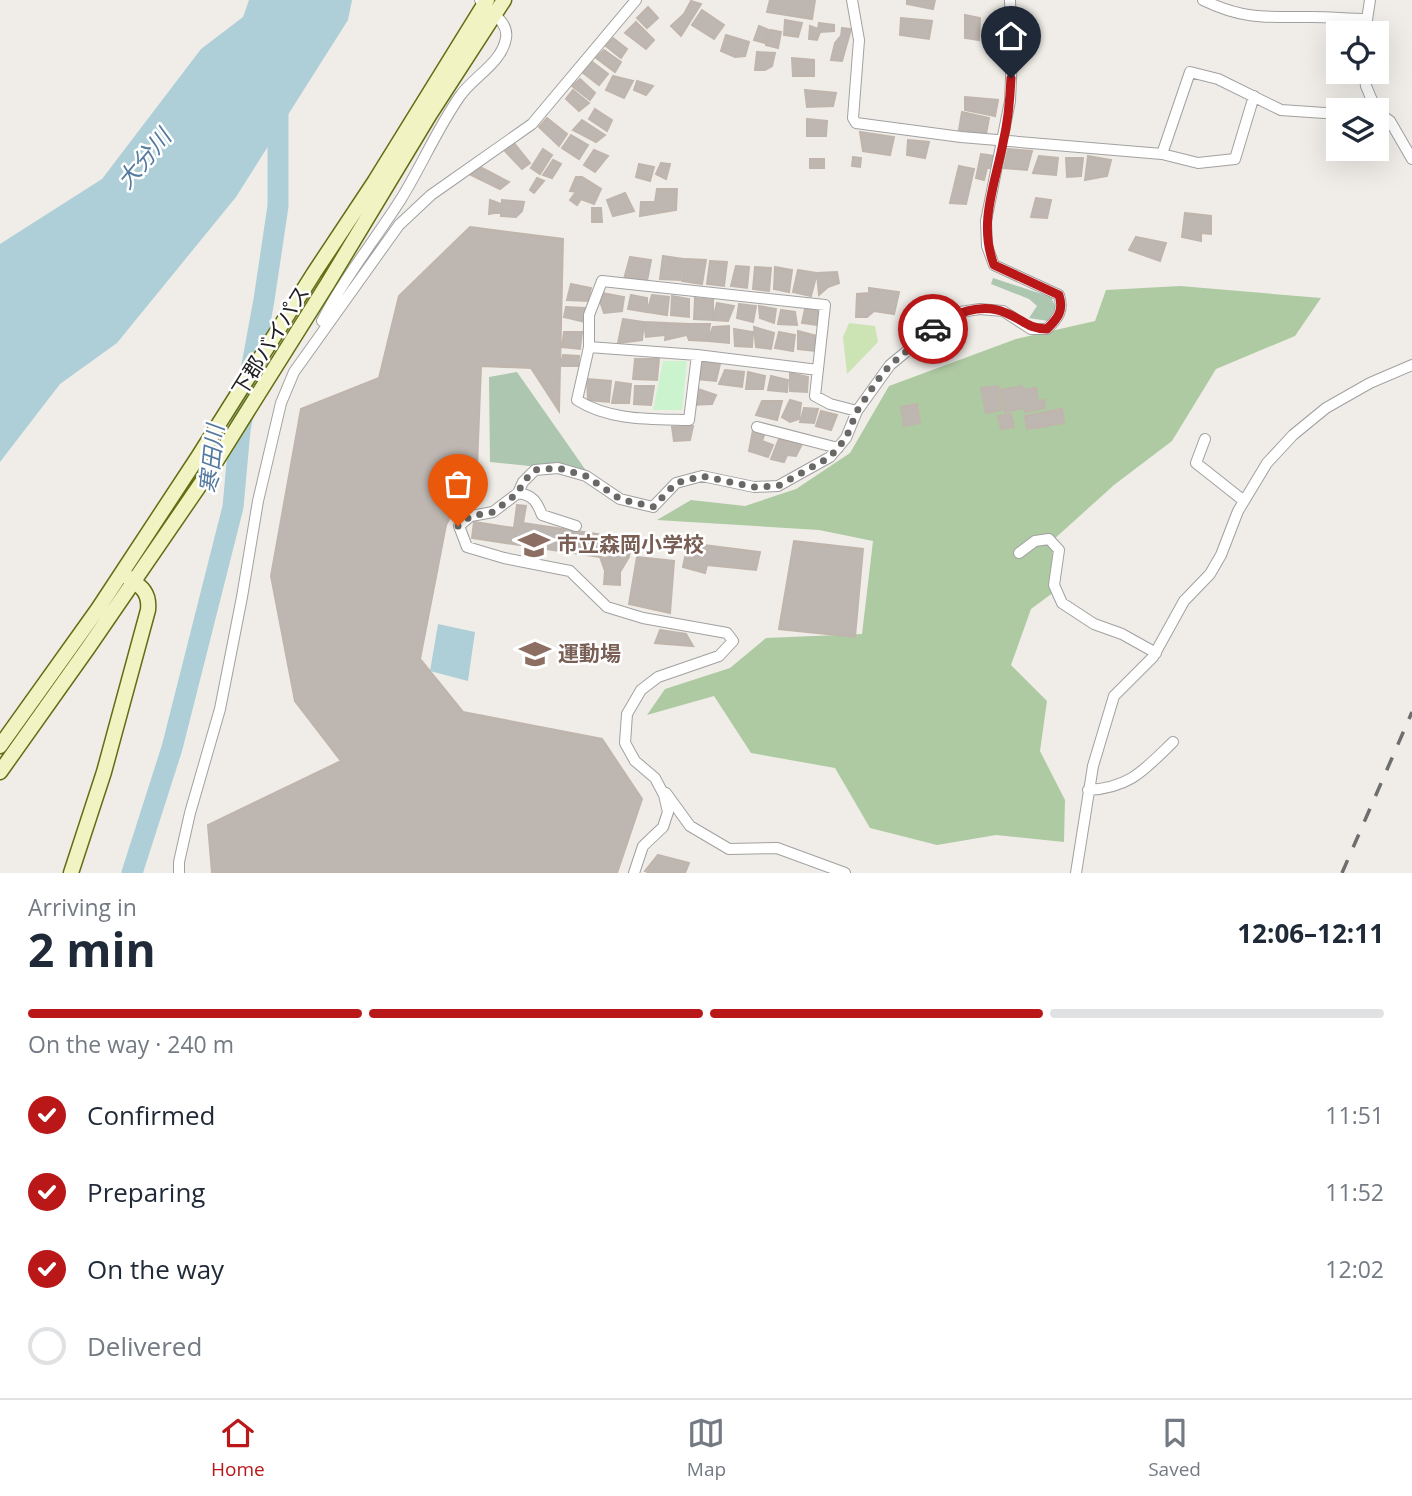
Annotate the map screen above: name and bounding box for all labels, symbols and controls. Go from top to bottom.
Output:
pin [981,6,1041,78]
icon: home [992,17,1030,55]
map controls [1326,21,1389,161]
button: locate [1326,21,1389,84]
button: layers [1326,98,1389,161]
water label: 大分川 [109,119,180,195]
street label: 下郡バイパス [225,280,315,401]
courier [898,294,968,364]
icon: car [914,310,952,348]
water label: 寒田川 [191,420,231,495]
pin [428,454,488,526]
icon: bag [439,465,477,503]
school or university icon: 市立森岡小学校 [517,528,551,562]
place label: 市立森岡小学校 [557,530,704,558]
school or university icon: 運動場 [518,637,552,671]
place label: 運動場 [558,639,621,667]
text: Arriving in [28,891,137,923]
text: 12:06–12:11 [1237,915,1384,951]
text: 2 min [28,918,156,980]
text: On the way · 240 m [28,1028,234,1060]
icon: check [28,1096,66,1134]
text: Confirmed [87,1097,215,1133]
text: 11:51 [1325,1099,1384,1131]
icon: check [28,1173,66,1211]
text: Preparing [87,1174,205,1210]
text: 11:52 [1325,1176,1384,1208]
icon: check [28,1250,66,1288]
text: On the way [87,1251,224,1287]
text: 12:02 [1325,1253,1384,1285]
text: Delivered [87,1328,202,1364]
tab: Home [211,1414,265,1482]
tab: Map [687,1414,726,1482]
tab: Saved [1148,1414,1201,1482]

